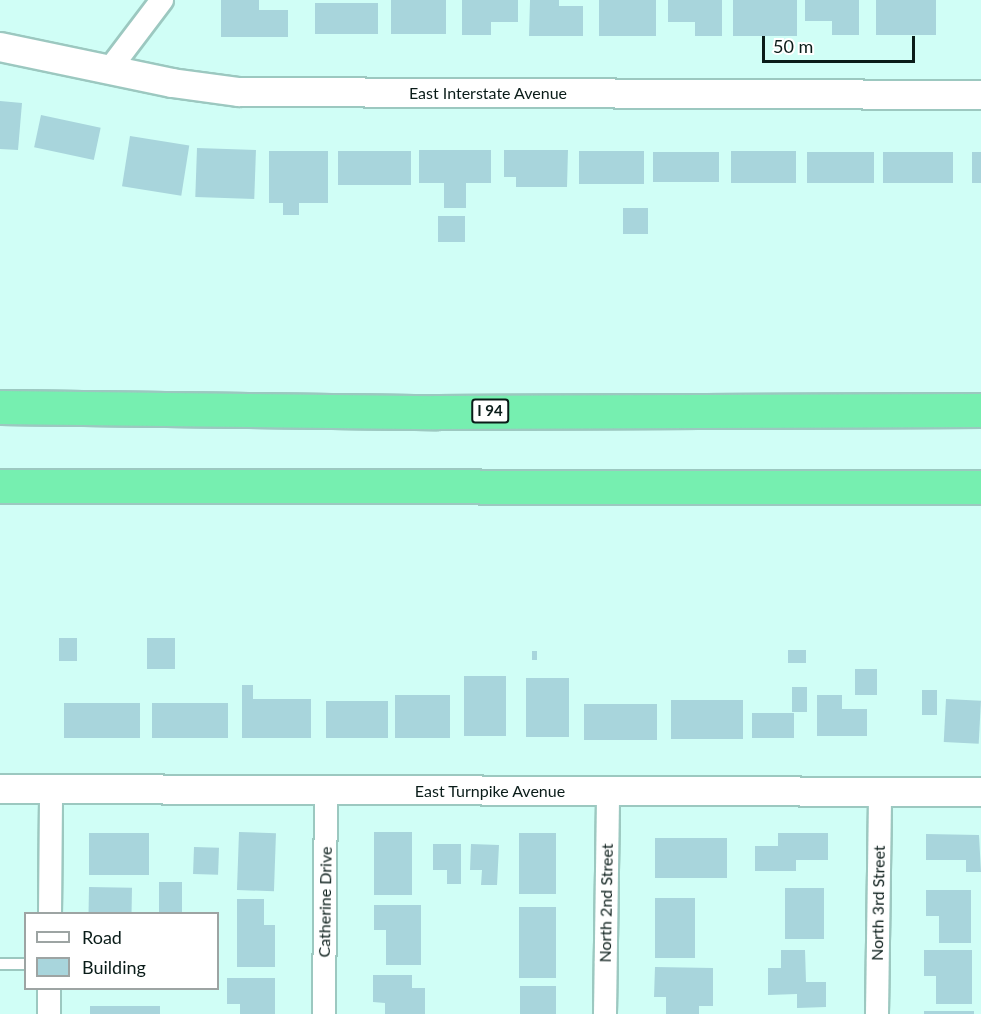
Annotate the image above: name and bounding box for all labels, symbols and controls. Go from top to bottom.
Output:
scale bar [765,24,918,62]
text: 50 m [773,35,813,57]
street label: East Interstate Avenue [409,83,567,103]
road number: I 94 [470,399,510,423]
street label: East Turnpike Avenue [414,781,566,801]
street label: North 2nd Street [595,843,617,963]
street label: North 3rd Street [867,845,889,961]
street label: Catherine Drive [314,846,336,958]
legend [24,912,219,990]
text: Road [82,926,122,948]
text: Building [82,956,146,978]

